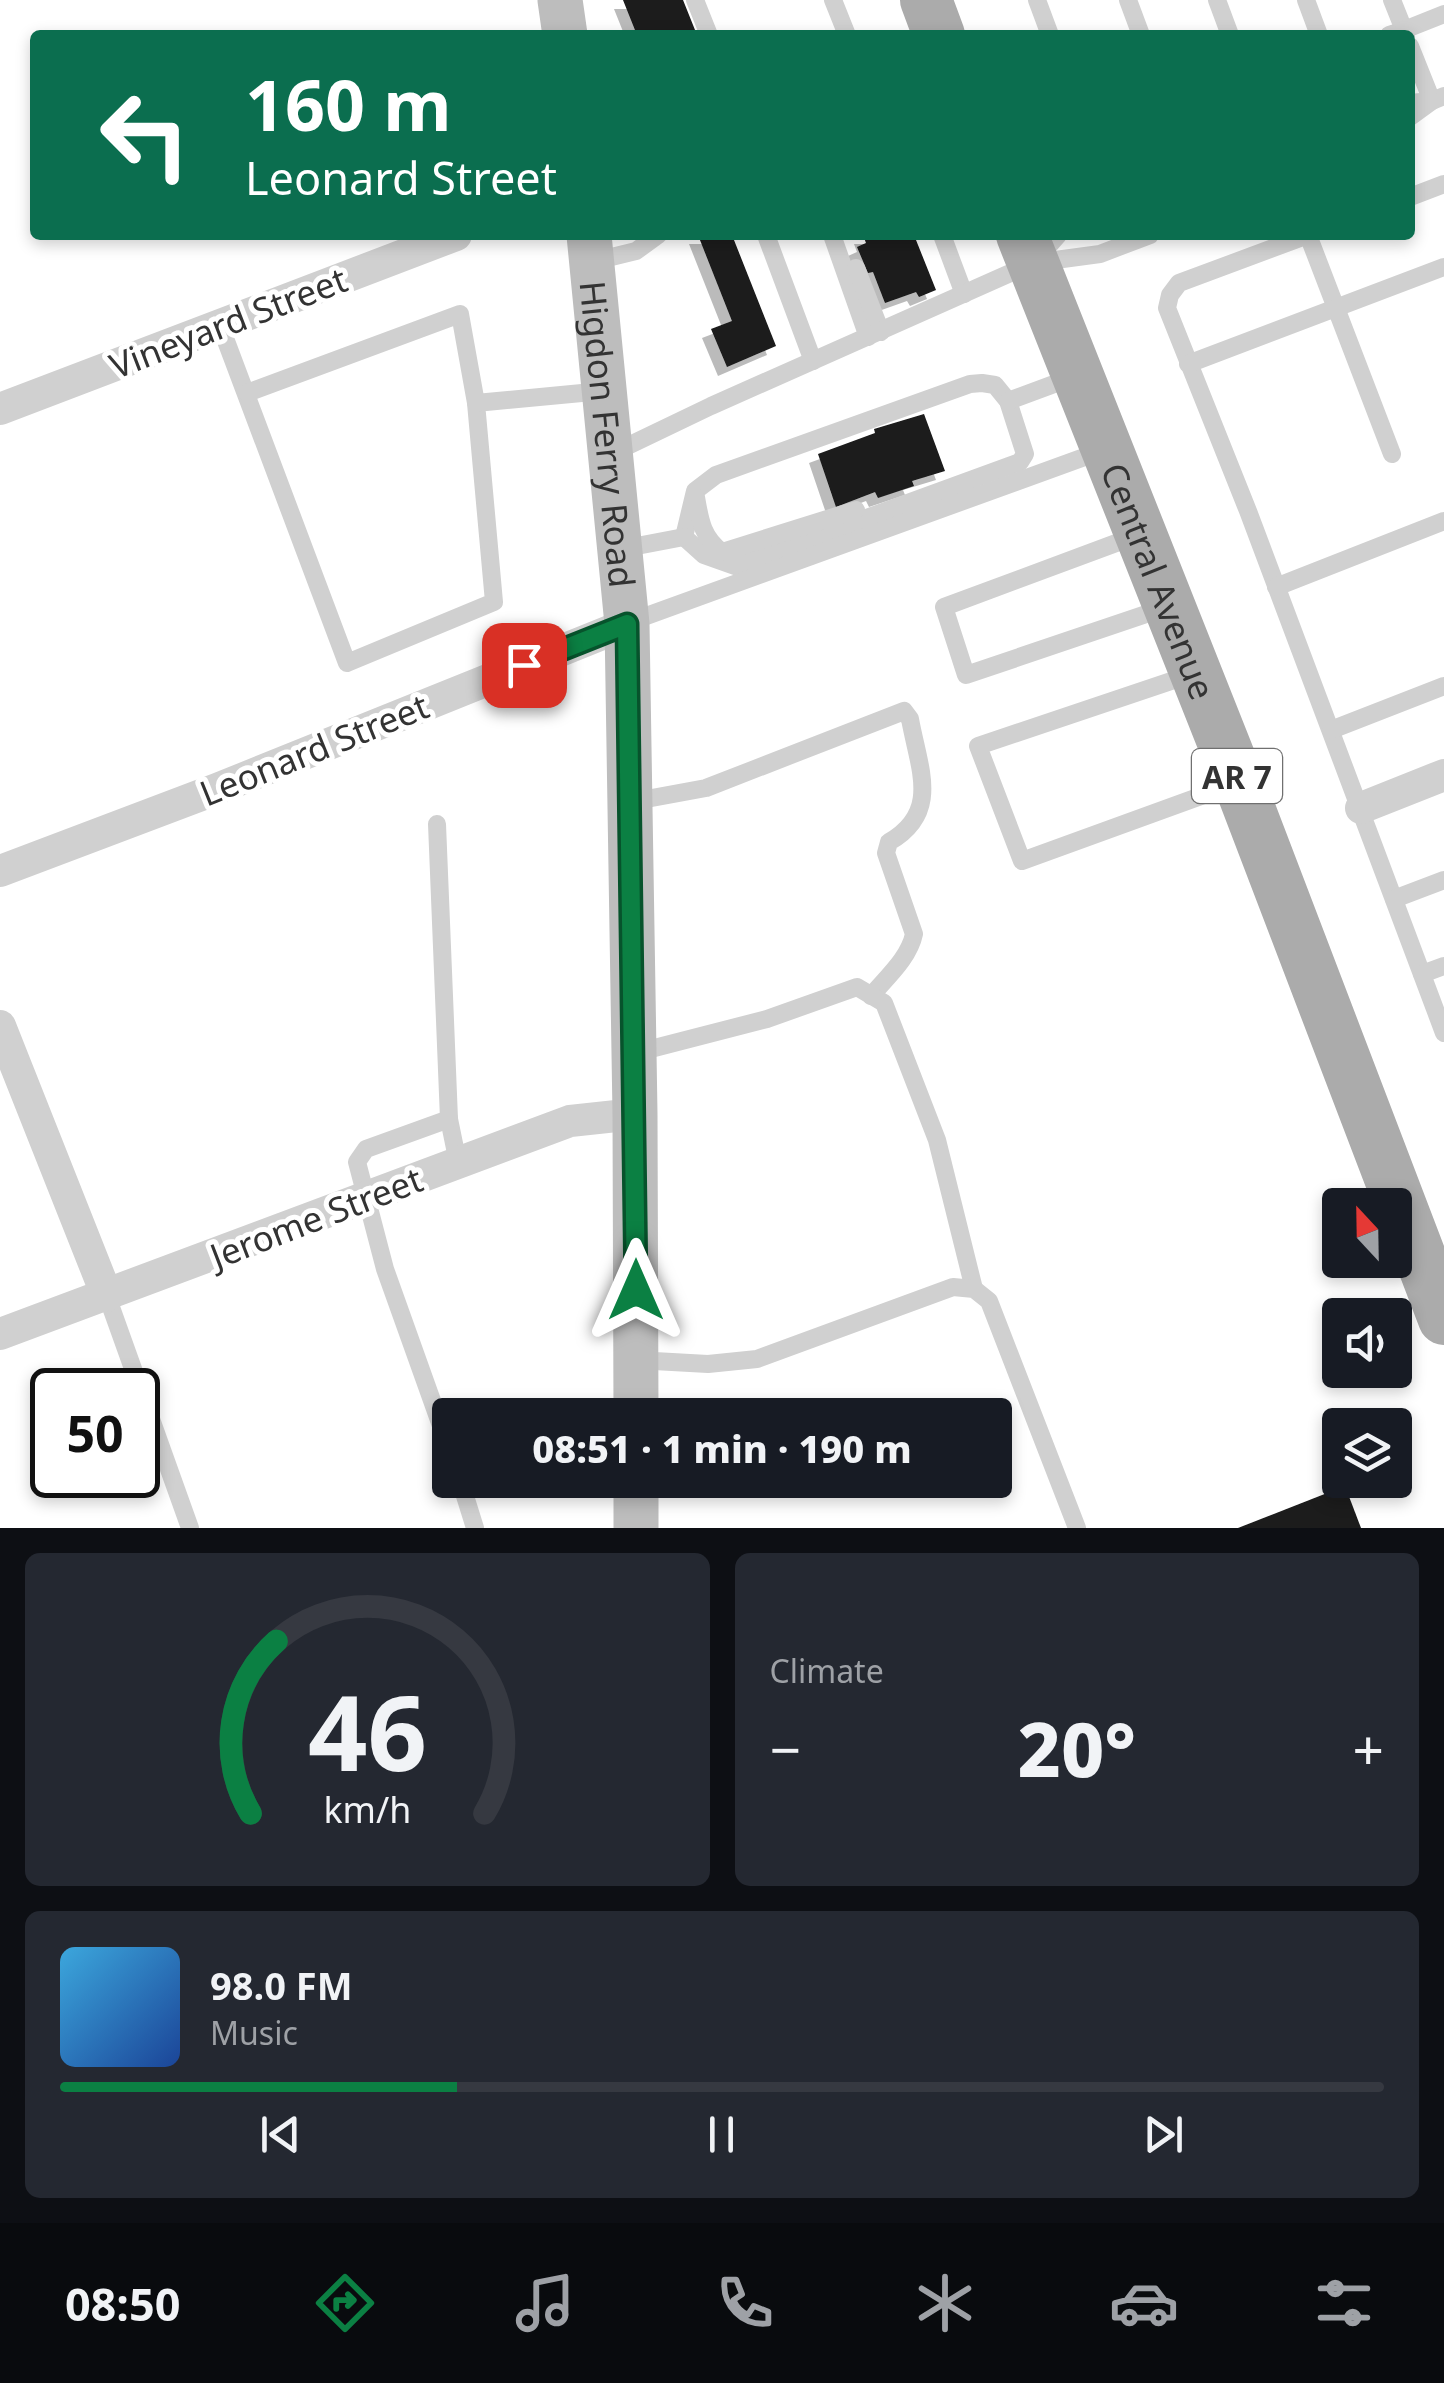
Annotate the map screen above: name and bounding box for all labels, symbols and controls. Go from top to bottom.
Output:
text: 160 m [245,56,452,152]
icon: left [80,70,210,200]
text: Leonard Street [245,147,557,208]
street label: Vineyard Street [103,255,353,389]
street label: Higdon Ferry Road [570,279,647,590]
street label: Central Avenue [1091,456,1227,706]
pin [482,623,567,708]
icon: arrive [497,638,552,693]
street label: Leonard Street [193,682,435,816]
road number: AR 7 [1192,749,1282,803]
street label: Jerome Street [200,1155,429,1280]
north arrow [1322,1188,1412,1278]
map controls [1322,1188,1412,1498]
position arrow [584,1238,688,1342]
button: sound [1322,1298,1412,1388]
speed limit sign: 50 [30,1368,160,1498]
button: layers [1322,1408,1412,1498]
text: 08:51 · 1 min · 190 m [532,1422,912,1474]
text: Climate [770,1649,884,1692]
text: 46 [308,1660,427,1801]
text: 20° [1018,1697,1136,1799]
text: − [770,1711,801,1786]
text: + [1353,1711,1384,1786]
text: km/h [323,1785,411,1833]
text: 98.0 FM [210,1959,352,2011]
text: Music [210,2011,298,2054]
icon: previous [253,2107,308,2162]
icon: pause [694,2107,749,2162]
icon: next [1136,2107,1191,2162]
icon: directions [310,2268,380,2338]
icon: music [510,2268,580,2338]
icon: phone [710,2268,780,2338]
icon: climate [910,2268,980,2338]
icon: car [1109,2268,1179,2338]
icon: filters [1309,2268,1379,2338]
text: 08:50 [65,2273,180,2334]

